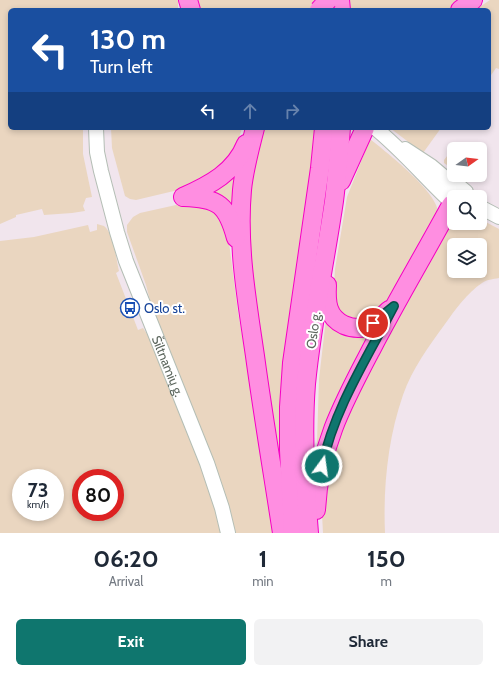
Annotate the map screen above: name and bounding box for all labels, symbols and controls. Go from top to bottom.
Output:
text: 130 m [90,22,166,56]
icon: left [24,24,76,76]
text: Turn left [90,56,153,78]
icon: left [197,100,219,122]
icon: ahead [239,100,261,122]
icon: right [281,100,303,122]
north arrow [447,142,487,182]
map controls [447,142,487,278]
button: search [447,190,487,230]
button: layers [447,238,487,278]
bus stop icon: Oslo st. [119,297,141,319]
place label: Oslo st. [144,300,185,316]
pin [356,306,390,340]
street label: Oslo g. [302,310,324,350]
icon: arrive [362,312,384,334]
street label: Šiltnamių g. [149,333,188,399]
position arrow [301,445,343,487]
speed limit sign: 80 [72,469,124,521]
text: 73 [28,478,48,502]
text: km/h [27,498,49,511]
text: 06:20 [93,544,159,573]
text: 1 [258,544,267,573]
text: 150 [367,544,406,573]
text: Arrival [109,573,143,589]
text: min [252,573,274,589]
text: m [381,573,392,589]
button: Exit [16,619,246,665]
button: Share [254,619,483,665]

